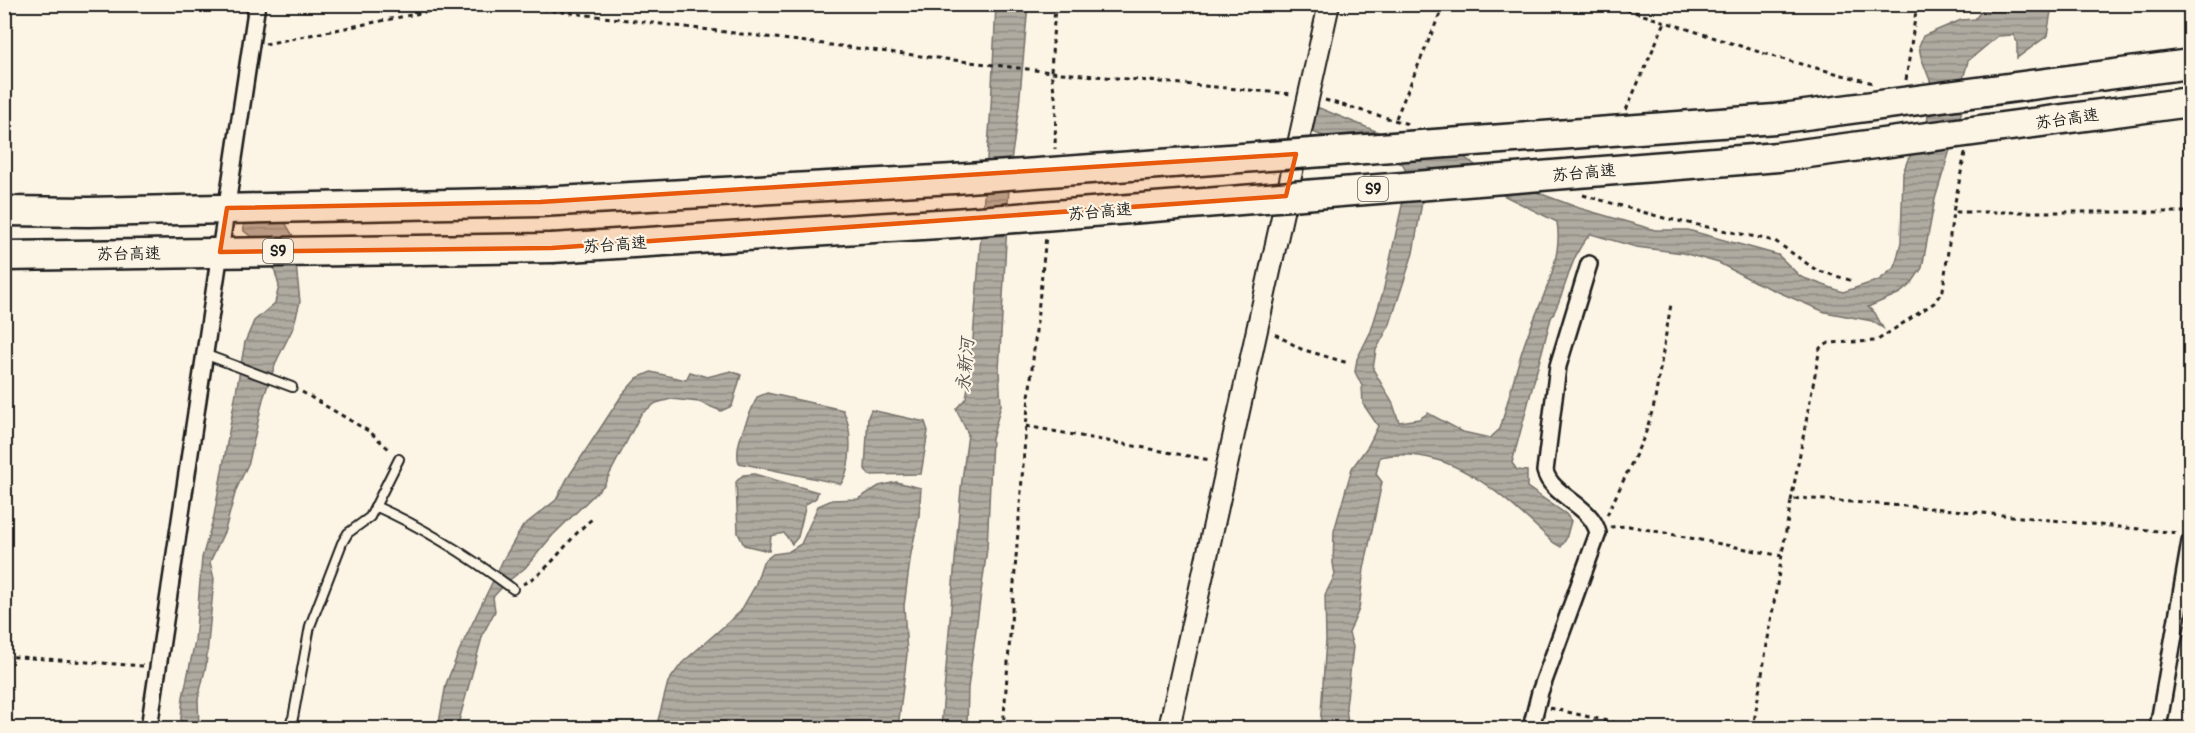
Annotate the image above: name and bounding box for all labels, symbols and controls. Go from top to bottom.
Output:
street label: 苏台高速 [2034,105,2100,133]
street label: 苏台高速 [1551,160,1617,186]
road number: S9 [1358,177,1388,201]
street label: 苏台高速 [1067,199,1133,225]
street label: 苏台高速 [582,233,648,257]
road number: S9 [263,239,293,263]
street label: 苏台高速 [97,243,161,265]
water label: 永新河 [952,334,980,393]

